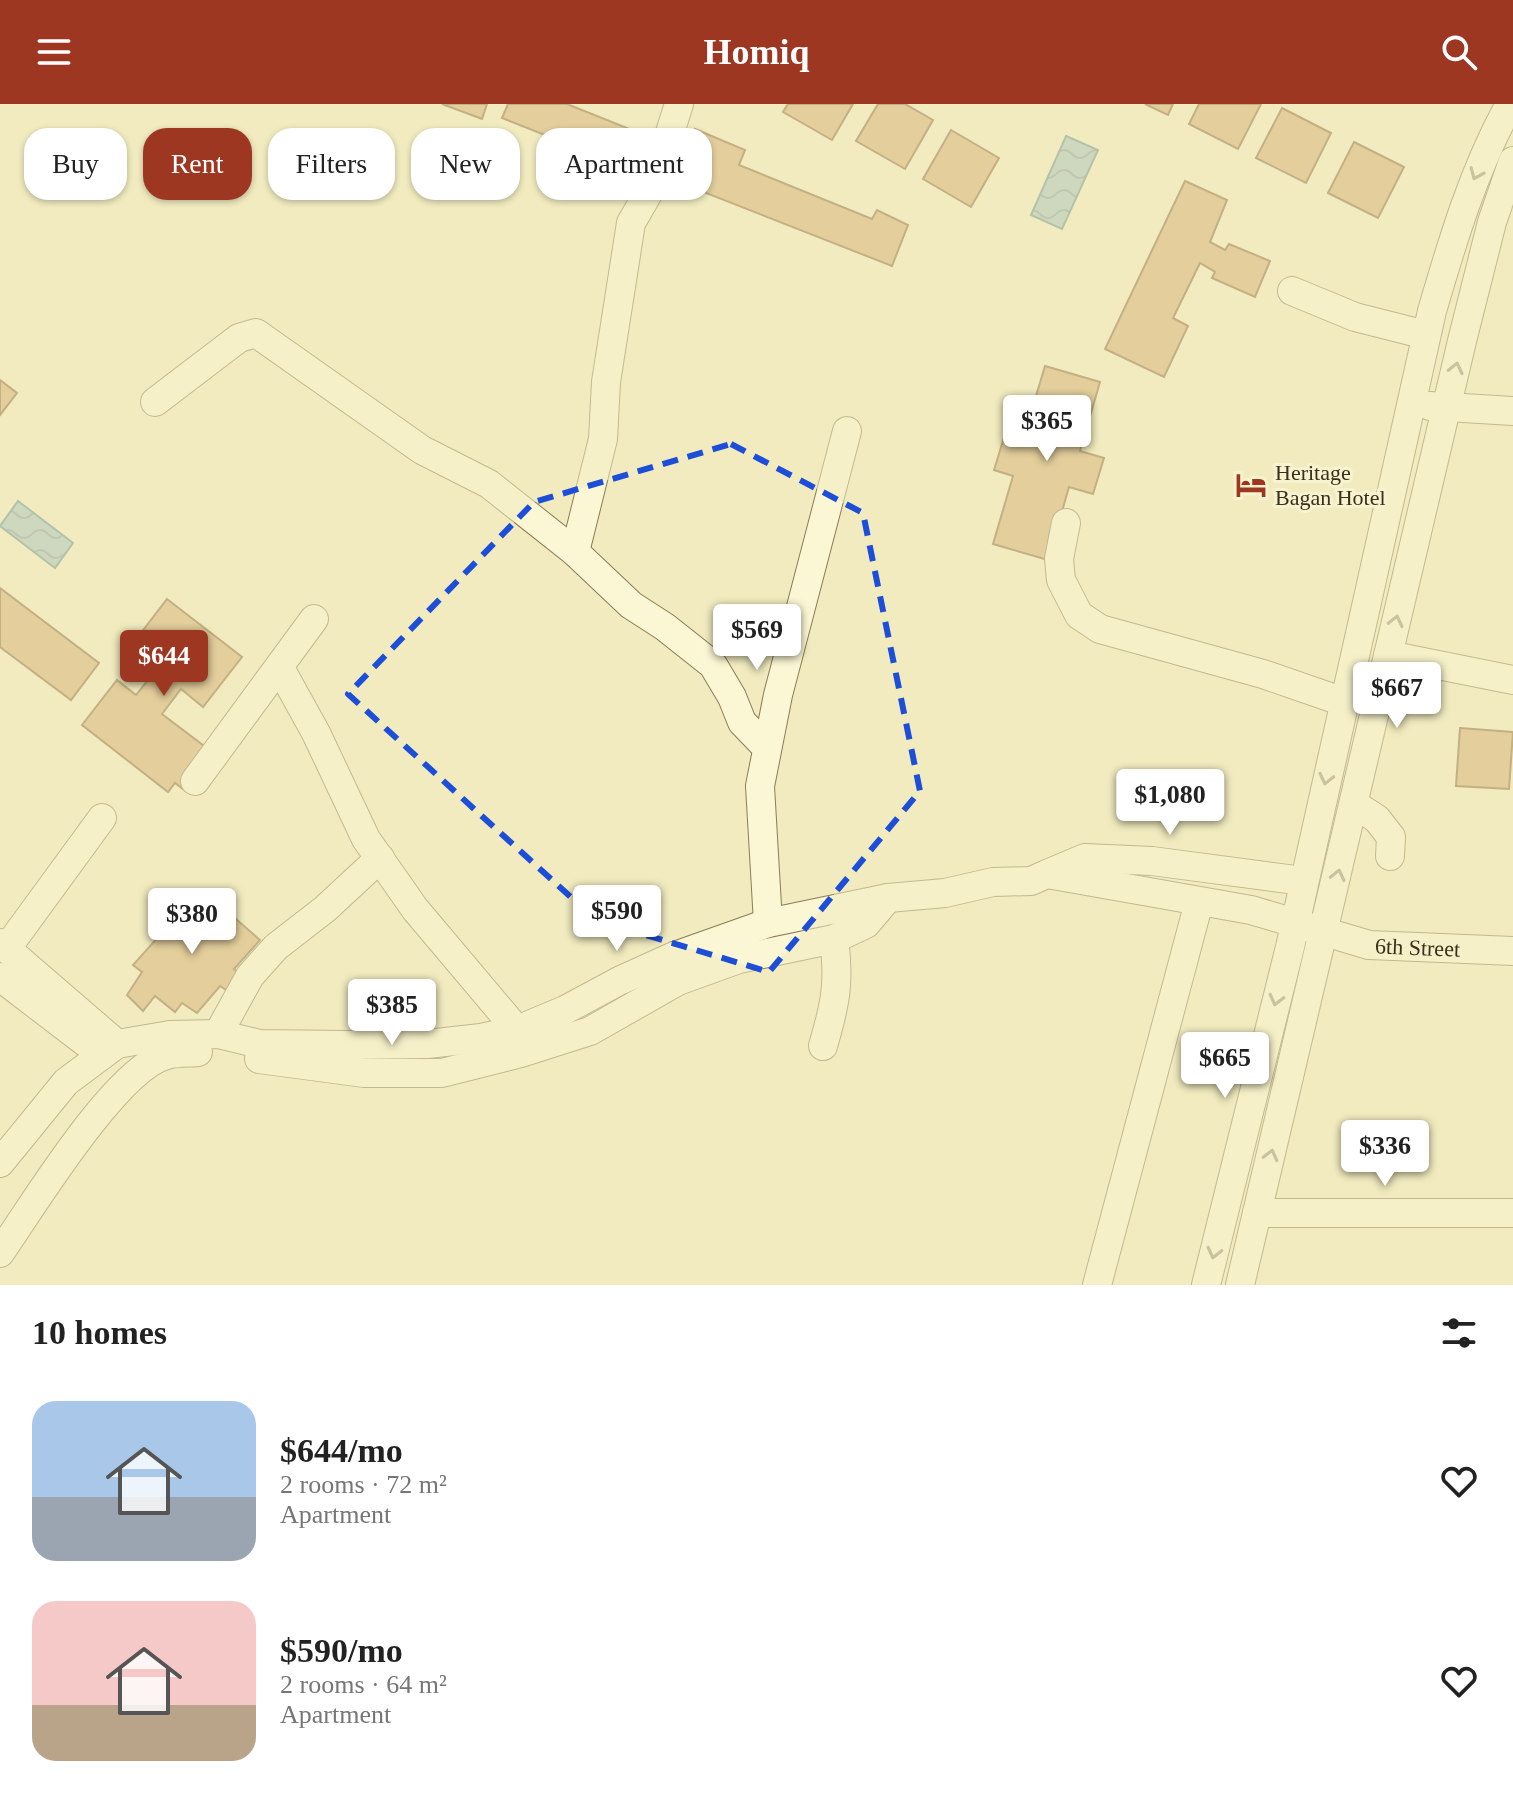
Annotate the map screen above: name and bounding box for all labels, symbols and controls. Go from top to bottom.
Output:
icon: menu [32,30,76,74]
icon: search [1437,30,1481,74]
text: Homiq [703,32,810,72]
chip: Buy [24,128,127,200]
chip: Rent [143,128,252,200]
chip: Filters [268,128,395,200]
chip: New [411,128,520,200]
chip: Apartment [536,128,712,200]
one-way arrow [1470,166,1486,180]
one-way arrow [1446,362,1463,375]
pin: $365 [1000,395,1094,463]
text: $365 [1021,406,1073,435]
place label: Heritage Bagan Hotel [1275,460,1386,510]
hotel icon: Heritage Bagan Hotel [1234,468,1268,502]
pin: $569 [710,604,804,672]
text: $569 [731,615,783,644]
one-way arrow [1386,615,1403,628]
pin: $644 [117,630,211,698]
text: $644 [138,641,190,670]
pin: $667 [1350,662,1444,730]
text: $667 [1371,673,1423,702]
pin: $1,080 [1105,769,1235,837]
one-way arrow [1318,772,1335,786]
text: $1,080 [1134,780,1206,809]
one-way arrow [1329,868,1346,882]
pin: $590 [570,885,664,953]
pin: $380 [145,888,239,956]
text: $590 [591,896,643,925]
text: $380 [166,899,218,928]
street label: 6th Street [1375,933,1461,962]
pin: $385 [345,979,439,1047]
text: $385 [366,990,418,1019]
one-way arrow [1269,993,1286,1007]
pin: $665 [1178,1032,1272,1100]
text: $665 [1199,1043,1251,1072]
pin: $336 [1338,1120,1432,1188]
text: $336 [1359,1131,1411,1160]
one-way arrow [1262,1148,1279,1162]
one-way arrow [1206,1245,1223,1259]
icon: filters [1437,1311,1481,1355]
text: 10 homes [32,1314,167,1351]
text: $644/mo [280,1432,403,1469]
icon: home [96,1433,192,1529]
icon: heart [1437,1459,1481,1503]
text: 2 rooms · 72 m² [280,1470,447,1499]
text: Apartment [280,1500,391,1529]
text: $590/mo [280,1632,403,1669]
icon: home [96,1633,192,1729]
icon: heart [1437,1659,1481,1703]
text: 2 rooms · 64 m² [280,1670,447,1699]
text: Apartment [280,1700,391,1729]

